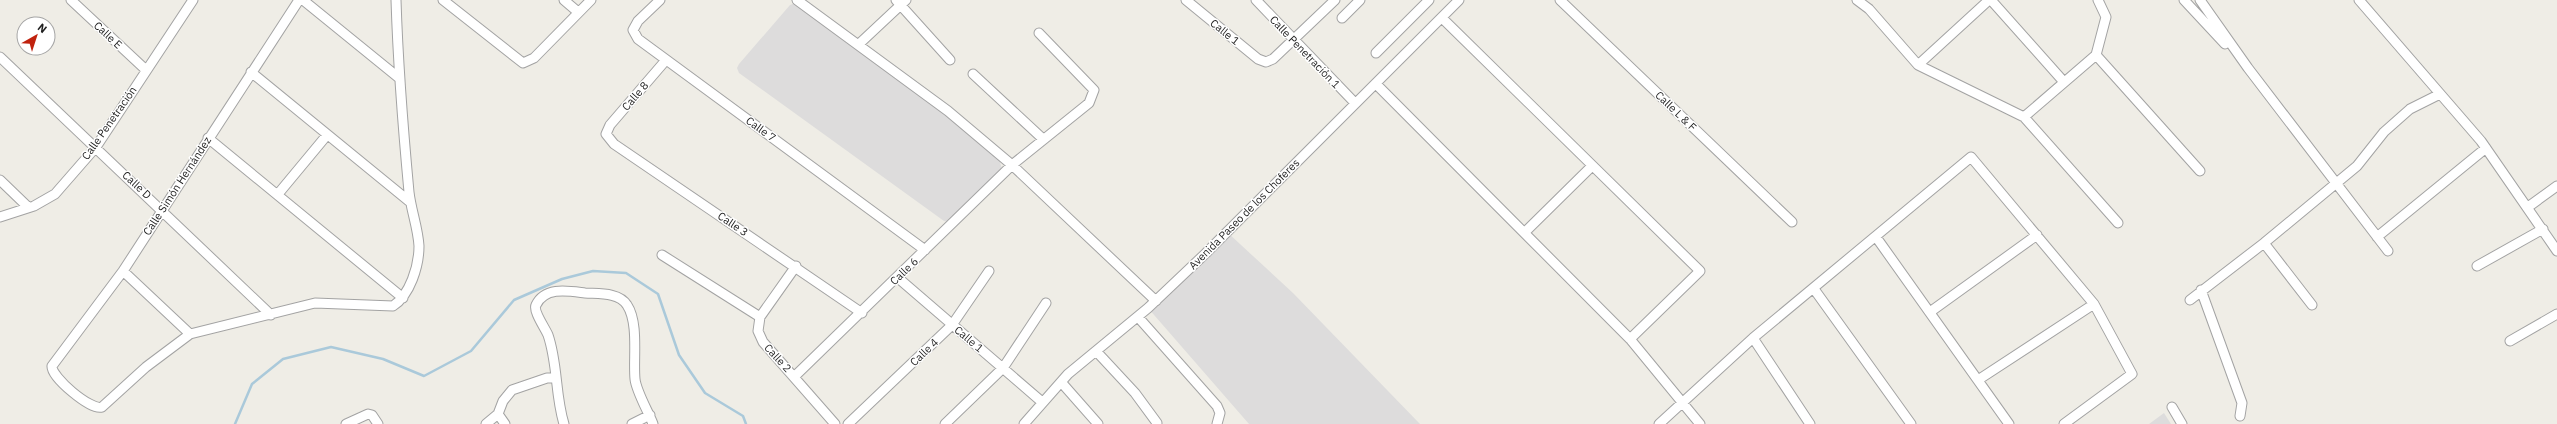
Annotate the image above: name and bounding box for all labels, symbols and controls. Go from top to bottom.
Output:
street label: Calle Penetración 1 [1267,13,1344,92]
north arrow [16,16,56,56]
street label: Calle 1 [1207,16,1243,48]
street label: Calle E [91,18,125,52]
text: N [35,20,50,36]
street label: Calle 8 [619,79,651,113]
street label: Calle Penetración [78,84,140,162]
street label: Calle L & F [1653,88,1699,134]
street label: Calle 7 [743,113,779,145]
street label: Calle Simón Hernández [140,134,214,238]
street label: Avenida Paseo de los Choferes [1186,156,1302,272]
street label: Calle D [120,168,154,202]
street label: Calle 3 [715,209,751,239]
street label: Calle 6 [887,254,921,288]
street label: Calle 1 [952,323,987,356]
street label: Calle 4 [907,335,941,369]
street label: Calle 2 [761,341,795,375]

